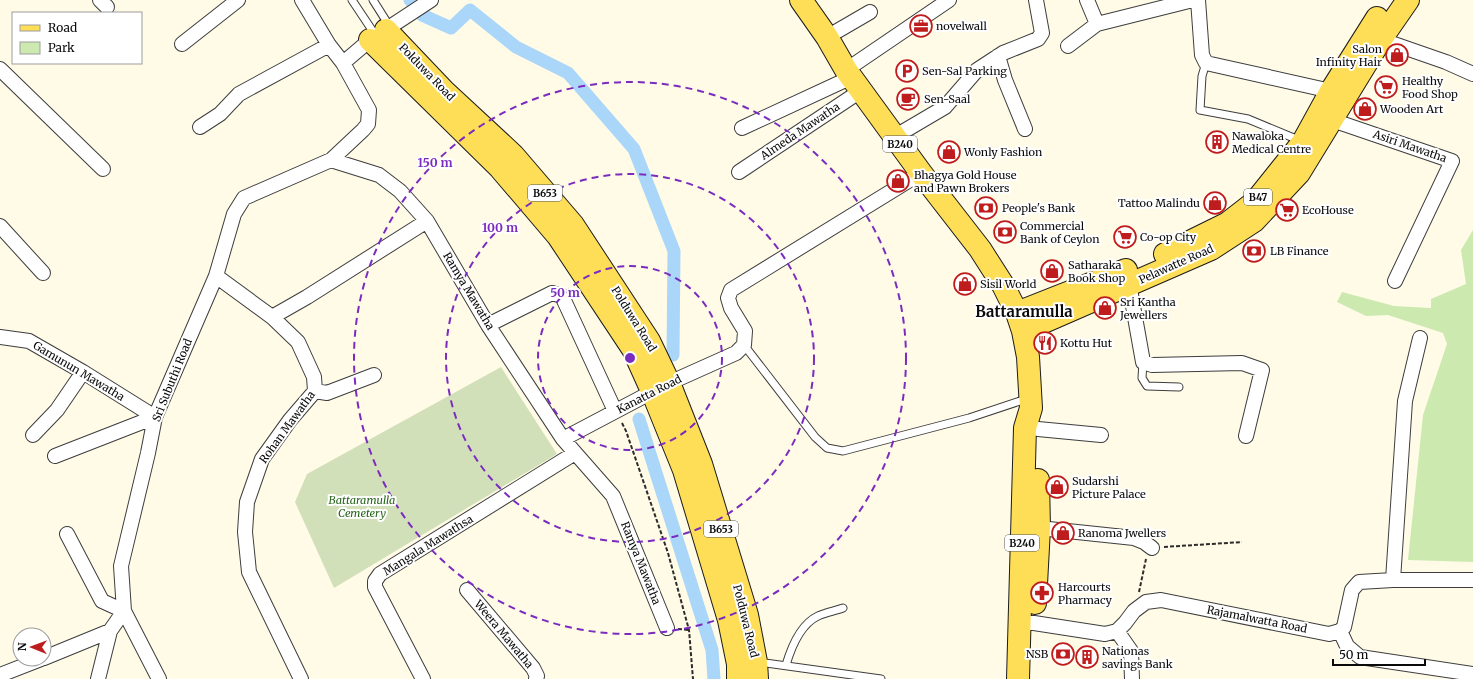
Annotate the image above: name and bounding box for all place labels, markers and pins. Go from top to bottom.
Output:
office icon: novelwall [908,13,934,39]
place label: novelwall [936,19,987,33]
place label: Salon Infinity Hair [1316,42,1383,69]
shop icon: Salon Infinity Hair [1384,42,1410,68]
parking icon: Sen-Sal Parking [894,58,920,84]
place label: Sen-Sal Parking [922,64,1007,78]
supermarket icon: Healthy Food Shop [1373,74,1399,100]
place label: Healthy Food Shop [1402,74,1458,101]
cafe icon: Sen-Saal [895,86,921,112]
place label: Sen-Saal [924,92,971,106]
shop icon: Wooden Art [1352,96,1378,122]
place label: Wooden Art [1379,102,1444,116]
building icon: Nawaloka Medical Centre [1204,129,1230,155]
place label: Nawaloka Medical Centre [1232,129,1311,156]
shop icon: Wonly Fashion [936,139,962,165]
place label: Wonly Fashion [963,145,1043,159]
shop icon: Bhagya Gold House and Pawn Brokers [885,168,911,194]
place label: Bhagya Gold House and Pawn Brokers [914,168,1017,195]
shop icon: Tattoo Malindu [1202,190,1228,216]
bank icon: People's Bank [973,195,999,221]
place label: Tattoo Malindu [1118,196,1200,210]
supermarket icon: EcoHouse [1274,197,1300,223]
place label: People's Bank [1002,201,1075,215]
place label: EcoHouse [1302,203,1354,217]
bank icon: Commercial Bank of Ceylon [992,219,1018,245]
place label: Commercial Bank of Ceylon [1020,219,1100,246]
supermarket icon: Co-op City [1112,224,1138,250]
place label: Co-op City [1140,230,1197,244]
bank icon: LB Finance [1241,238,1267,264]
place label: LB Finance [1270,244,1329,258]
shop icon: Satharaka Book Shop [1039,258,1065,284]
place label: Satharaka Book Shop [1068,258,1125,285]
shop icon: Sisil World [952,271,978,297]
place label: Sisil World [980,277,1037,291]
shop icon: Sri Kantha Jewellers [1092,295,1118,321]
place label: Sri Kantha Jewellers [1119,295,1176,322]
restaurant icon: Kottu Hut [1032,330,1058,356]
place label: Kottu Hut [1060,336,1113,350]
centre of rings [623,351,637,365]
shop icon: Sudarshi Picture Palace [1044,474,1070,500]
place label: Sudarshi Picture Palace [1072,474,1146,501]
shop icon: Ranoma Jwellers [1050,520,1076,546]
place label: Ranoma Jwellers [1078,526,1166,540]
pharmacy icon: Harcourts Pharmacy [1029,580,1055,606]
place label: Harcourts Pharmacy [1058,580,1112,607]
bank icon: NSB [1050,641,1076,667]
building icon: Nationas savings Bank [1074,644,1100,670]
place label: Nationas savings Bank [1102,644,1173,671]
place label: NSB [1026,647,1049,661]

